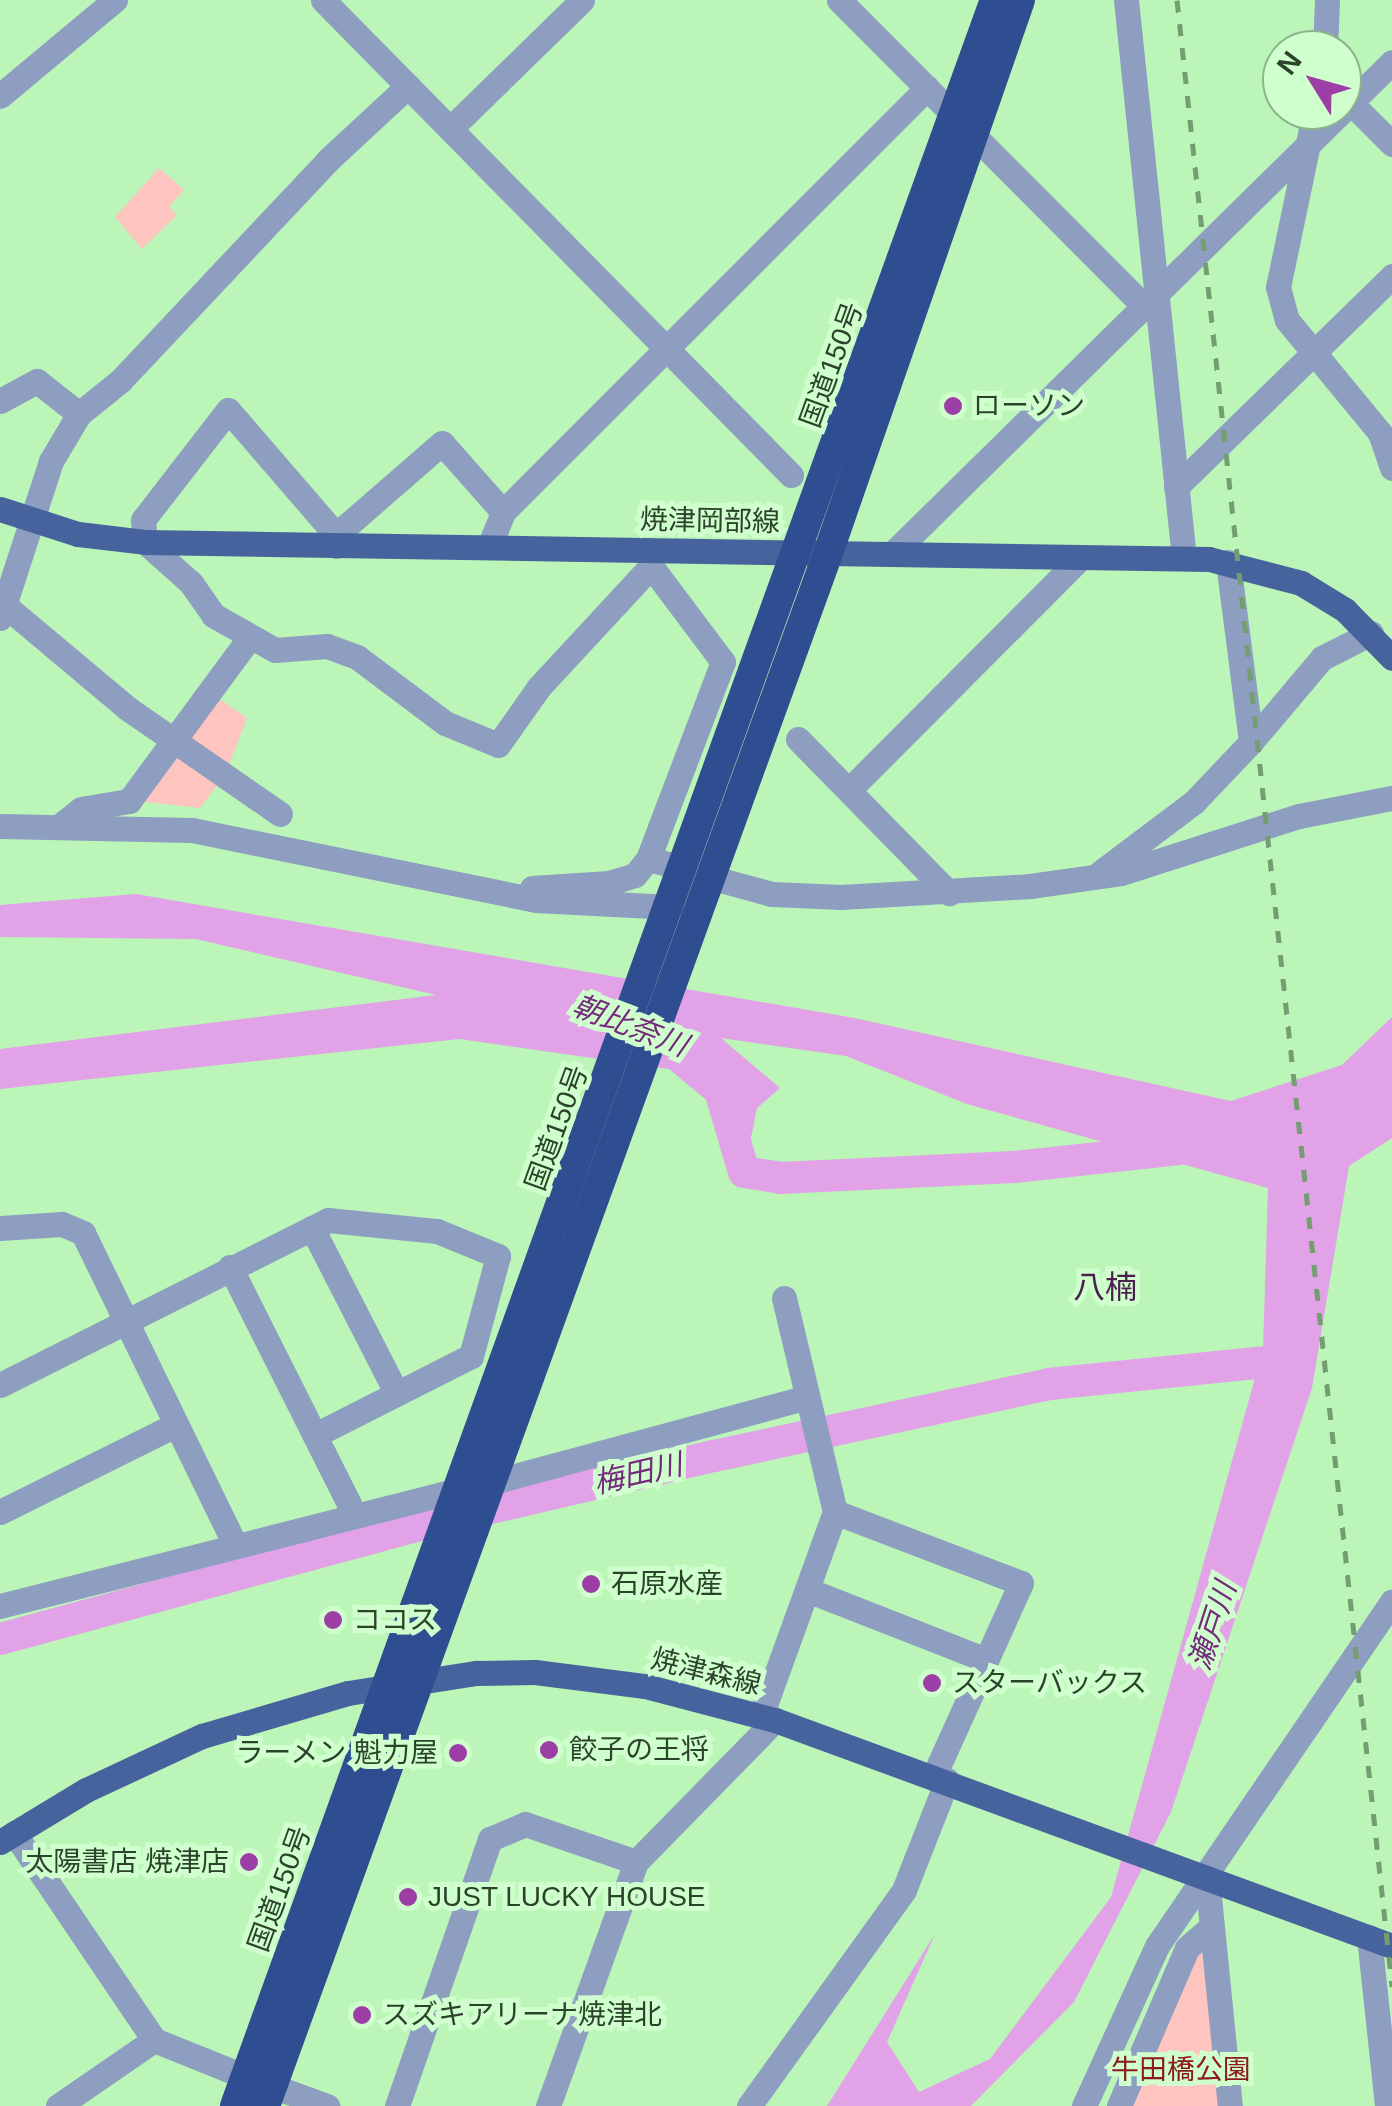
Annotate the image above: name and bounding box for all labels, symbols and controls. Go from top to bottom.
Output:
north arrow [1262,30,1362,130]
text: N [1271,45,1308,80]
street label: 国道150号 [794,298,870,432]
place label: ローソン [973,389,1085,423]
marker: ローソン [942,395,964,417]
street label: 焼津岡部線 [640,503,780,539]
water label: 朝比奈川 [568,988,692,1064]
street label: 国道150号 [519,1061,595,1195]
district label: 八楠 [1073,1268,1137,1306]
water label: 梅田川 [590,1446,686,1502]
place label: 石原水産 [611,1567,723,1601]
marker: 石原水産 [580,1573,602,1595]
water label: 瀬戸川 [1182,1578,1244,1674]
place label: ココス [353,1603,437,1637]
marker: ココス [322,1609,344,1631]
street label: 焼津森線 [648,1642,764,1702]
place label: スターバックス [952,1666,1148,1700]
marker: スターバックス [921,1672,943,1694]
place label: 餃子の王将 [569,1733,709,1767]
place label: ラーメン 魁力屋 [234,1736,438,1770]
marker: 餃子の王将 [538,1739,560,1761]
marker: ラーメン 魁力屋 [447,1742,469,1764]
street label: 国道150号 [242,1822,318,1956]
place label: 太陽書店 焼津店 [25,1845,229,1879]
marker: 太陽書店 焼津店 [238,1851,260,1873]
place label: JUST LUCKY HOUSE [428,1880,706,1914]
marker: JUST LUCKY HOUSE [397,1886,419,1908]
place label: スズキアリーナ焼津北 [382,1998,662,2032]
marker: スズキアリーナ焼津北 [351,2004,373,2026]
park label: 牛田橋公園 [1111,2053,1251,2087]

